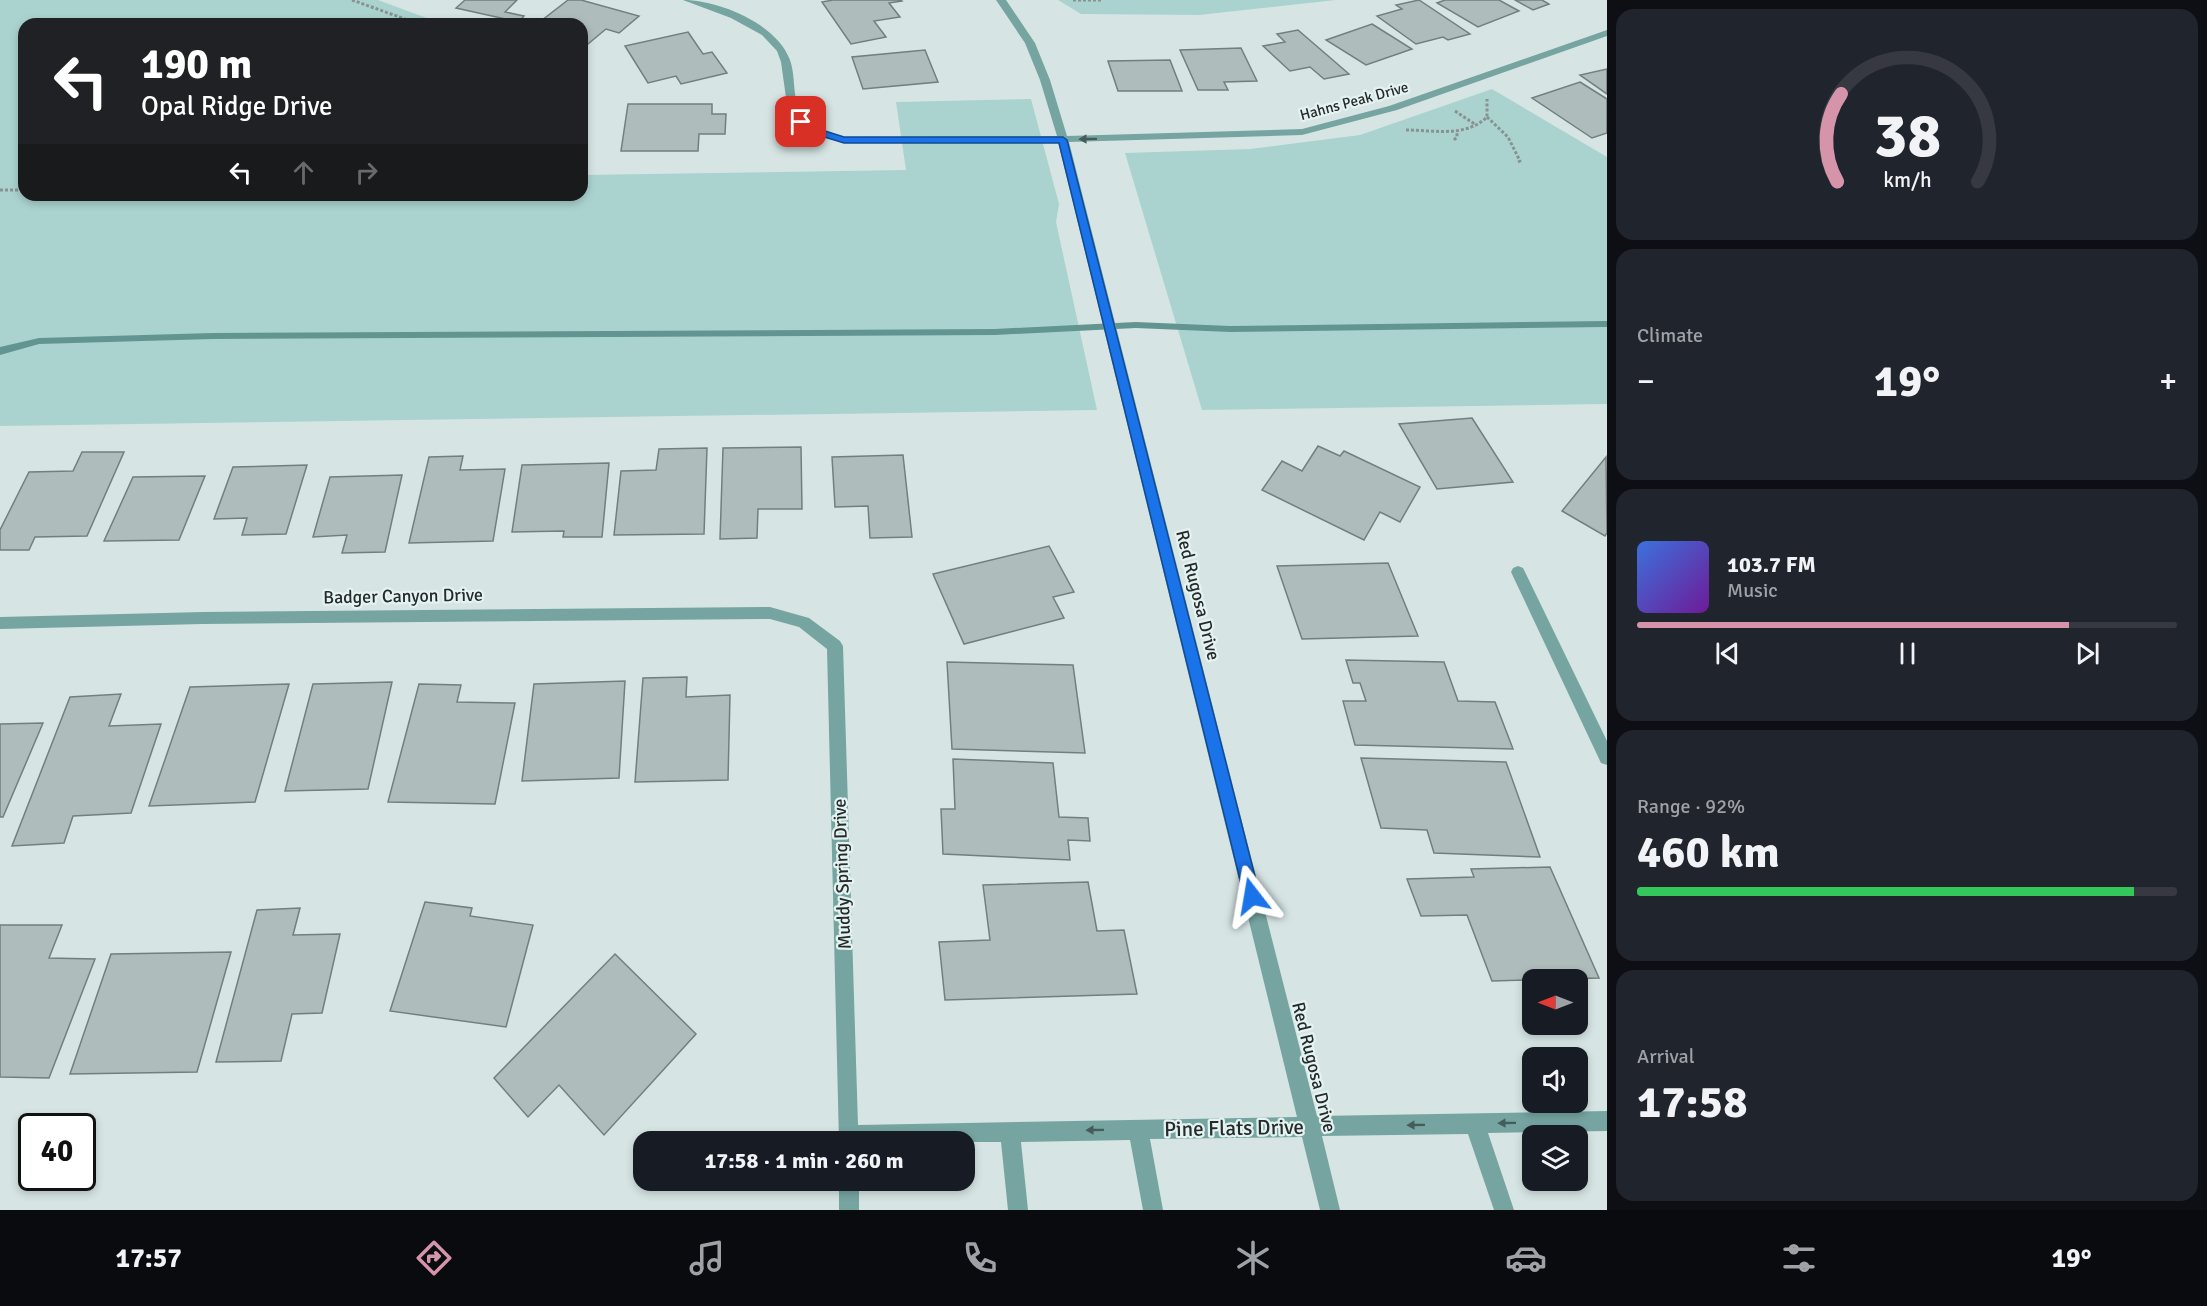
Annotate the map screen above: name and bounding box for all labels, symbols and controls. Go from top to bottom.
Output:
text: 190 m [141,39,252,90]
icon: left [42,42,120,120]
street label: Hahns Peak Drive [1298,78,1410,124]
text: Opal Ridge Drive [141,90,333,123]
pin [775,96,826,147]
text: 38 [1873,97,1941,174]
icon: arrive [784,105,817,138]
one-way arrow [1078,134,1097,144]
icon: left [224,156,257,189]
icon: ahead [287,156,320,189]
icon: right [350,156,383,189]
text: km/h [1883,167,1931,193]
text: Climate [1637,323,1703,348]
text: 19° [1874,354,1940,409]
text: − [1637,361,1655,402]
text: + [2159,361,2177,402]
street label: Red Rugosa Drive [1171,528,1225,662]
text: 103.7 FM [1727,551,1816,578]
text: Music [1727,578,1778,603]
street label: Badger Canyon Drive [323,584,483,608]
icon: previous [1711,637,1744,670]
icon: pause [1891,637,1924,670]
icon: next [2071,637,2104,670]
text: Range · 92% [1637,794,1745,819]
street label: Muddy Spring Drive [828,798,856,950]
text: 460 km [1637,825,1780,880]
position arrow [1220,864,1284,928]
north arrow [1522,969,1588,1035]
map controls [1522,969,1588,1191]
street label: Red Rugosa Drive [1287,1000,1341,1134]
text: Arrival [1637,1044,1695,1069]
button: sound [1522,1047,1588,1113]
text: 17:58 [1637,1075,1747,1130]
speed limit sign: 40 [18,1113,96,1191]
street label: Pine Flats Drive [1164,1114,1304,1142]
one-way arrow [1497,1118,1516,1128]
one-way arrow [1407,1120,1426,1129]
button: layers [1522,1125,1588,1191]
one-way arrow [1086,1126,1105,1135]
text: 17:58 · 1 min · 260 m [704,1147,904,1174]
icon: directions [413,1237,455,1279]
icon: music [686,1237,728,1279]
icon: phone [959,1237,1001,1279]
icon: climate [1232,1237,1274,1279]
icon: car [1505,1237,1547,1279]
icon: filters [1778,1237,1820,1279]
text: 17:57 [116,1242,182,1275]
text: 19° [2051,1242,2091,1275]

